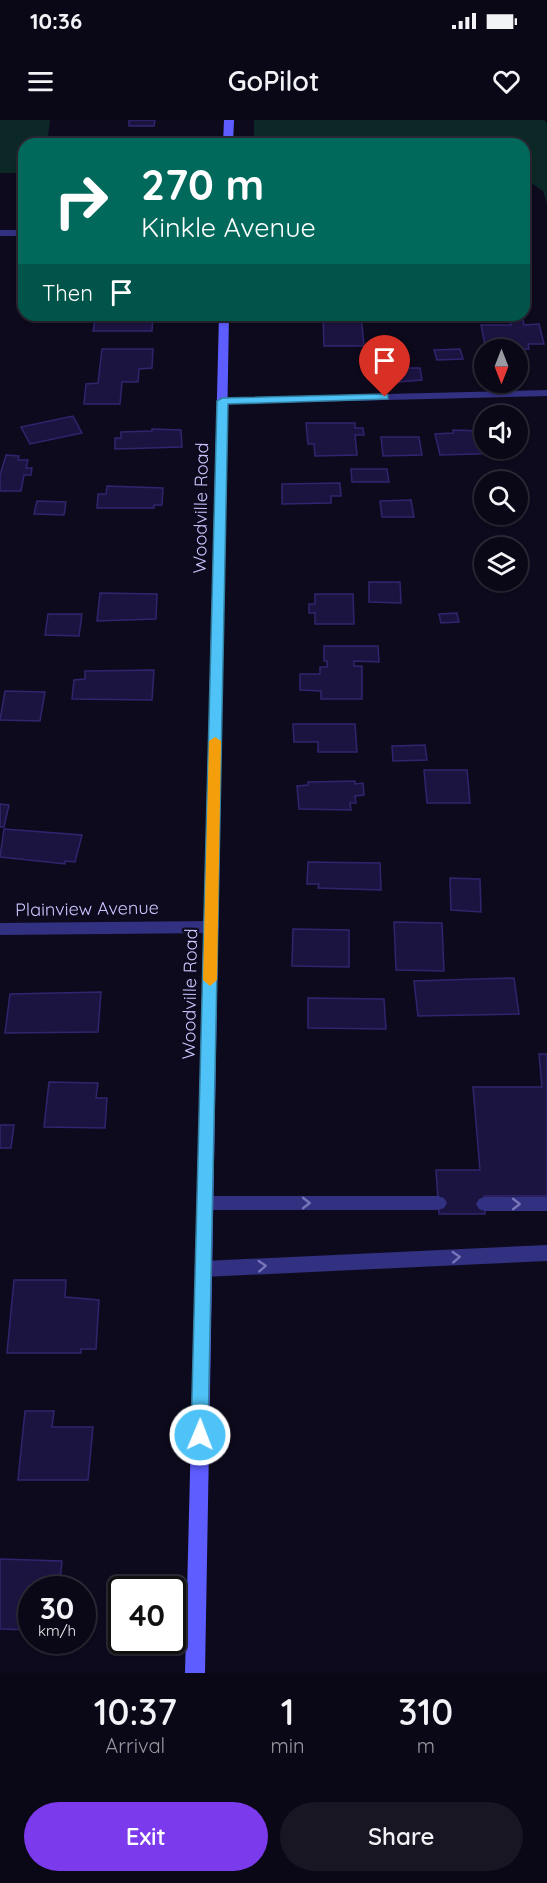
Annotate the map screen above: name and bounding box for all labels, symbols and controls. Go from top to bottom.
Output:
text: 10:36 [30,7,82,35]
text: GoPilot [228,64,319,98]
icon: menu [24,65,57,98]
icon: heart [490,65,523,98]
text: 270 m [141,158,264,211]
icon: right [42,162,120,240]
text: Kinkle Avenue [141,210,316,244]
icon: arrive [105,276,138,309]
text: Then [42,279,93,307]
pin [359,335,410,397]
north arrow [474,339,528,393]
map controls [474,339,528,591]
icon: arrive [368,344,401,377]
button: sound [474,405,528,459]
street label: Woodville Road [188,442,213,574]
button: search [474,471,528,525]
button: layers [474,537,528,591]
street label: Plainview Avenue [15,896,159,921]
street label: Woodville Road [177,928,202,1060]
one-way arrow [301,1197,310,1209]
one-way arrow [511,1198,520,1210]
one-way arrow [452,1251,461,1264]
one-way arrow [257,1260,266,1273]
position arrow [168,1403,232,1467]
speed limit sign: 40 [108,1576,186,1654]
text: 30 [40,1589,74,1627]
text: km/h [38,1621,76,1640]
text: 10:37 [94,1689,177,1734]
text: 1 [281,1689,294,1734]
text: 310 [398,1689,453,1734]
text: Arrival [105,1733,165,1758]
text: min [270,1733,305,1758]
text: m [417,1733,435,1758]
button: Exit [24,1802,268,1871]
button: Share [280,1802,523,1871]

